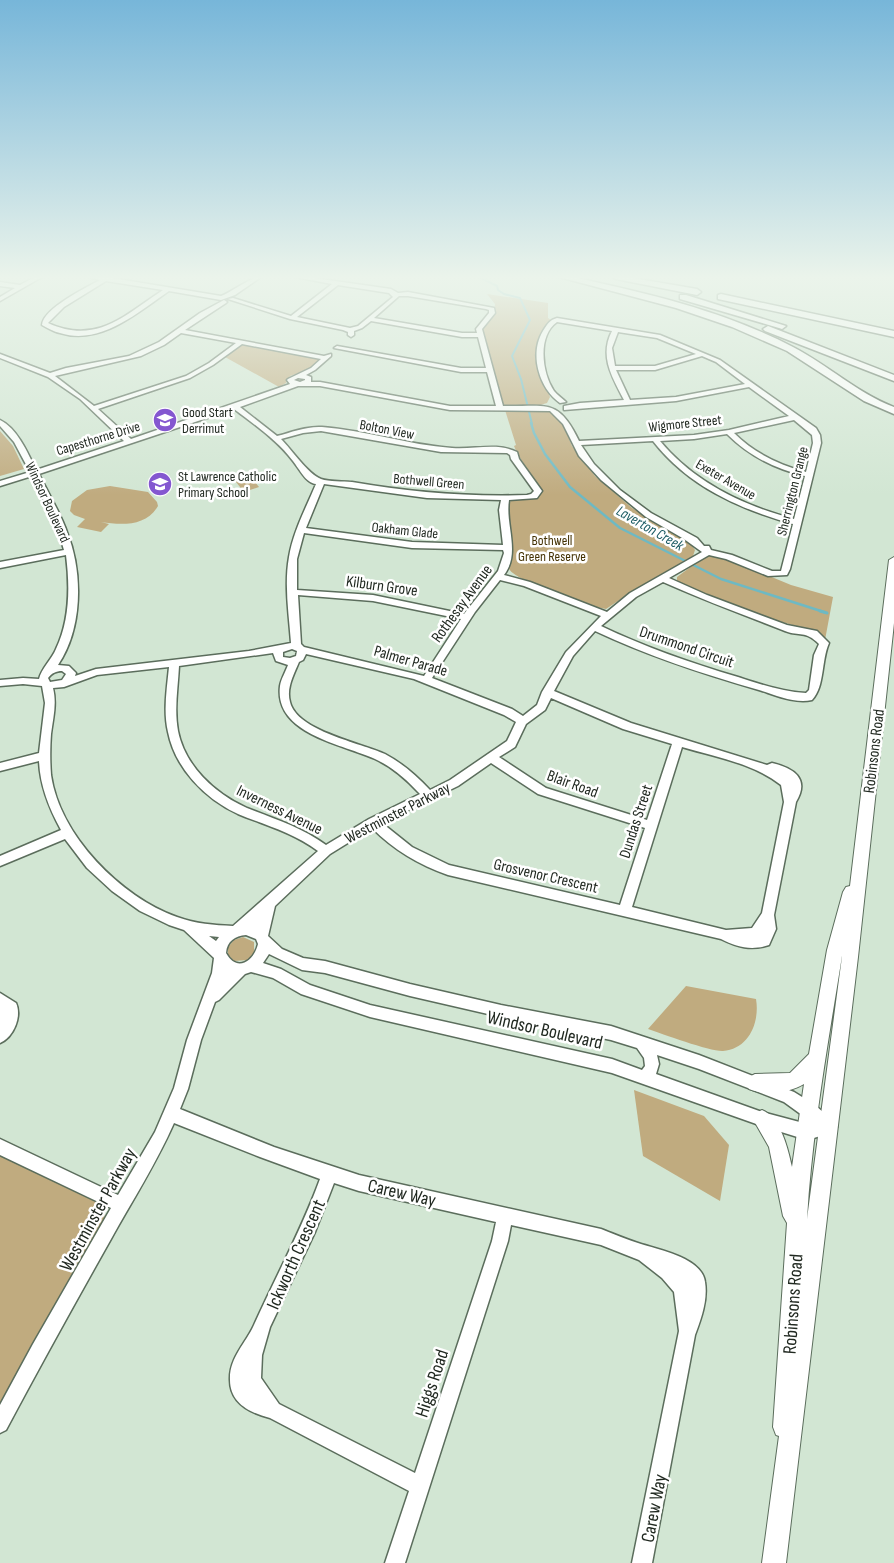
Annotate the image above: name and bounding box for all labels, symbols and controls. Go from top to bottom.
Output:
place label: Good Start Derrimut [182,404,233,437]
school or university icon: Good Start Derrimut [152,407,178,433]
street label: Wigmore Street [648,411,722,436]
street label: Bolton View [358,416,416,443]
street label: Capesthorne Drive [54,418,142,459]
street label: Sherrington Grange [773,445,812,537]
street label: Exeter Avenue [693,455,759,503]
street label: Windsor Boulevard [21,459,74,545]
place label: St Lawrence Catholic Primary School [178,468,277,501]
street label: Bothwell Green [393,470,465,493]
school or university icon: St Lawrence Catholic Primary School [147,471,173,497]
water label: Laverton Creek [613,502,687,556]
street label: Oakham Glade [371,519,439,542]
park label: Bothwell Green Reserve [518,532,586,565]
street label: Rothesay Avenue [428,561,497,647]
street label: Kilburn Grove [345,572,419,601]
street label: Drummond Circuit [637,622,736,672]
street label: Palmer Parade [372,642,450,681]
street label: Robinsons Road [860,708,889,794]
street label: Blair Road [544,766,601,802]
street label: Westminster Parkway [342,779,454,848]
street label: Inverness Avenue [233,781,325,839]
street label: Dundas Street [616,782,657,861]
street label: Grosvenor Crescent [492,855,600,898]
street label: Windsor Boulevard [485,1006,605,1055]
street label: Westminster Parkway [55,1143,142,1275]
street label: Carew Way [365,1174,439,1213]
street label: Ickworth Crescent [262,1196,331,1313]
street label: Robinsons Road [779,1253,808,1355]
street label: Higgs Road [411,1347,454,1420]
street label: Carew Way [637,1472,672,1544]

